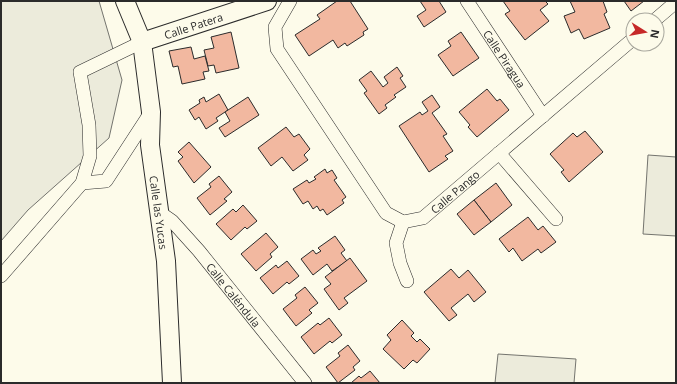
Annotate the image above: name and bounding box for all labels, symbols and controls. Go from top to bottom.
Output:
street label: Calle Patera [162,9,225,42]
north arrow [625,12,665,52]
street label: Calle Piragua [480,27,530,90]
text: N [647,28,664,40]
street label: Calle Pango [427,166,482,216]
street label: Calle las Yucas [147,175,172,250]
street label: Calle Caléndula [203,259,264,330]

